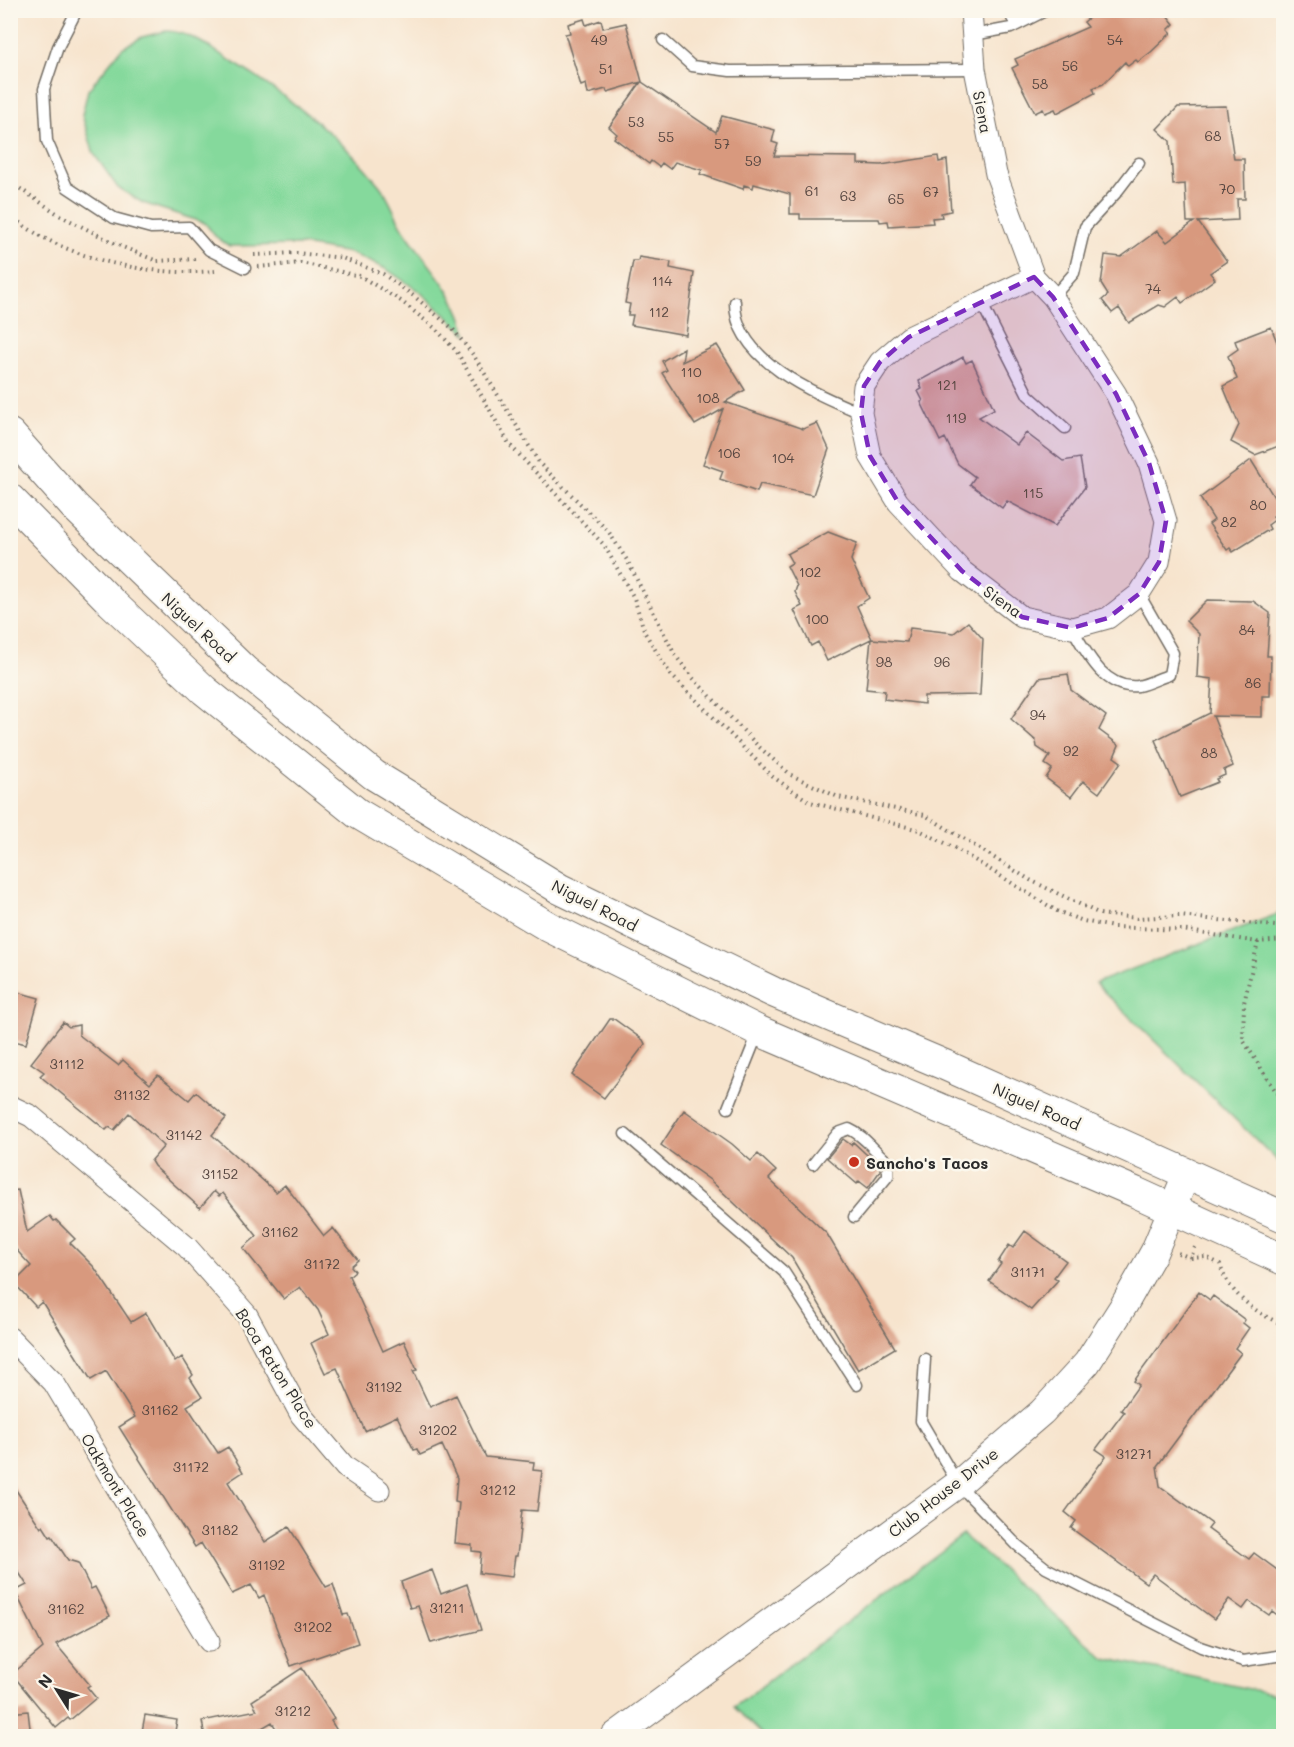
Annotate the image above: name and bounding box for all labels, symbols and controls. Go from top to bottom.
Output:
house number: 49 [591,30,607,49]
house number: 54 [1107,30,1124,49]
house number: 56 [1062,56,1078,75]
house number: 51 [599,59,613,78]
house number: 58 [1032,74,1048,93]
street label: Siena [969,89,997,135]
house number: 53 [628,112,644,131]
house number: 68 [1205,126,1221,145]
house number: 55 [658,127,674,146]
house number: 57 [714,134,730,153]
house number: 59 [745,151,761,170]
house number: 70 [1219,179,1236,198]
house number: 61 [805,181,819,200]
house number: 67 [923,182,939,201]
house number: 63 [840,186,856,205]
house number: 65 [888,189,904,208]
house number: 114 [652,271,673,290]
house number: 74 [1145,279,1162,298]
house number: 112 [649,302,669,321]
house number: 110 [680,362,702,381]
house number: 121 [937,375,957,394]
house number: 108 [696,388,720,407]
house number: 119 [946,408,966,427]
house number: 106 [717,443,741,462]
house number: 104 [771,448,795,467]
house number: 115 [1023,483,1043,502]
house number: 80 [1249,495,1267,514]
house number: 82 [1221,512,1237,531]
house number: 102 [799,562,821,581]
street label: Siena [980,580,1027,622]
street label: Niguel Road [158,587,240,667]
house number: 100 [805,609,829,628]
house number: 84 [1239,620,1256,639]
house number: 98 [876,652,892,671]
house number: 96 [934,652,950,671]
house number: 86 [1245,673,1261,692]
house number: 94 [1030,705,1047,724]
house number: 92 [1063,741,1079,760]
house number: 88 [1201,743,1217,762]
street label: Niguel Road [549,874,641,936]
house number: 31112 [50,1054,84,1073]
street label: Niguel Road [990,1077,1084,1135]
house number: 31132 [114,1085,150,1104]
house number: 31142 [166,1125,202,1144]
place label: Sancho's Tacos [866,1152,988,1173]
marker: Sancho's Tacos [847,1155,861,1169]
house number: 31152 [202,1164,238,1183]
house number: 31162 [262,1222,298,1241]
house number: 31172 [304,1254,340,1273]
house number: 31171 [1011,1262,1045,1281]
street label: Boca Raton Place [232,1304,322,1432]
house number: 31192 [366,1377,402,1396]
house number: 31162 [142,1400,178,1419]
house number: 31202 [419,1420,457,1439]
street label: Oakmont Place [77,1429,155,1541]
street label: Club House Drive [884,1442,1002,1542]
house number: 31271 [1116,1444,1152,1463]
house number: 31172 [173,1457,209,1476]
house number: 31212 [480,1480,516,1499]
house number: 31182 [202,1520,239,1539]
house number: 31192 [249,1555,285,1574]
house number: 31211 [430,1598,464,1617]
house number: 31162 [48,1599,84,1618]
house number: 31202 [294,1617,332,1636]
north arrow [27,1660,87,1720]
text: N [33,1669,57,1692]
house number: 31212 [275,1701,311,1720]

